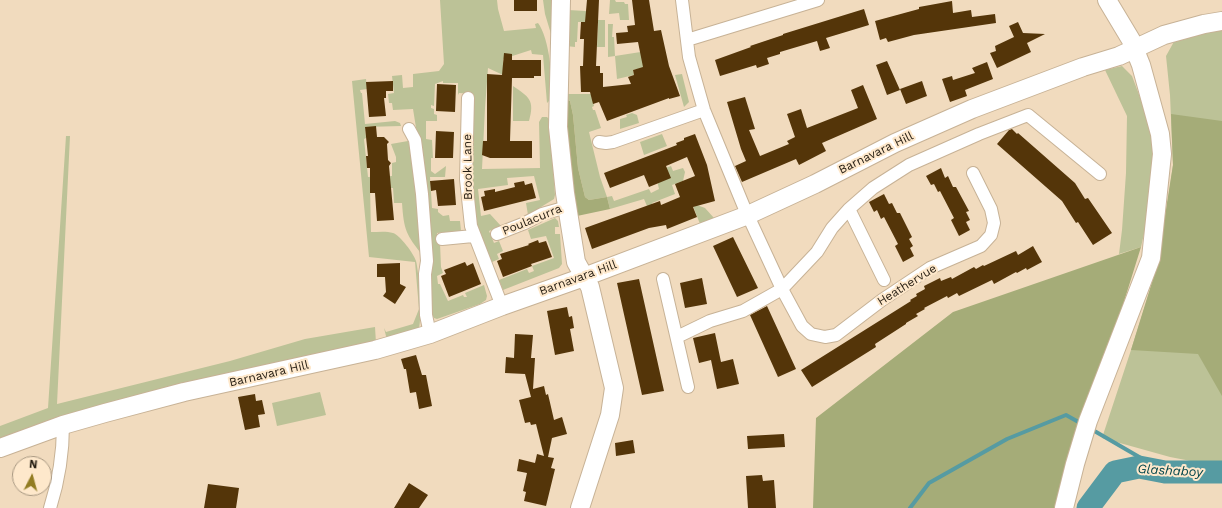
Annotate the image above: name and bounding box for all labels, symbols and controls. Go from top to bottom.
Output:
street label: Barnavara Hill [836,129,916,177]
street label: Brook Lane [460,134,476,200]
street label: Poulacurra [500,202,564,238]
street label: Barnavara Hill [537,257,619,299]
street label: Heathervue [875,261,939,309]
street label: Barnavara Hill [228,358,310,390]
north arrow [12,456,52,496]
text: N [28,458,38,471]
water label: Glashaboy [1137,461,1203,481]

